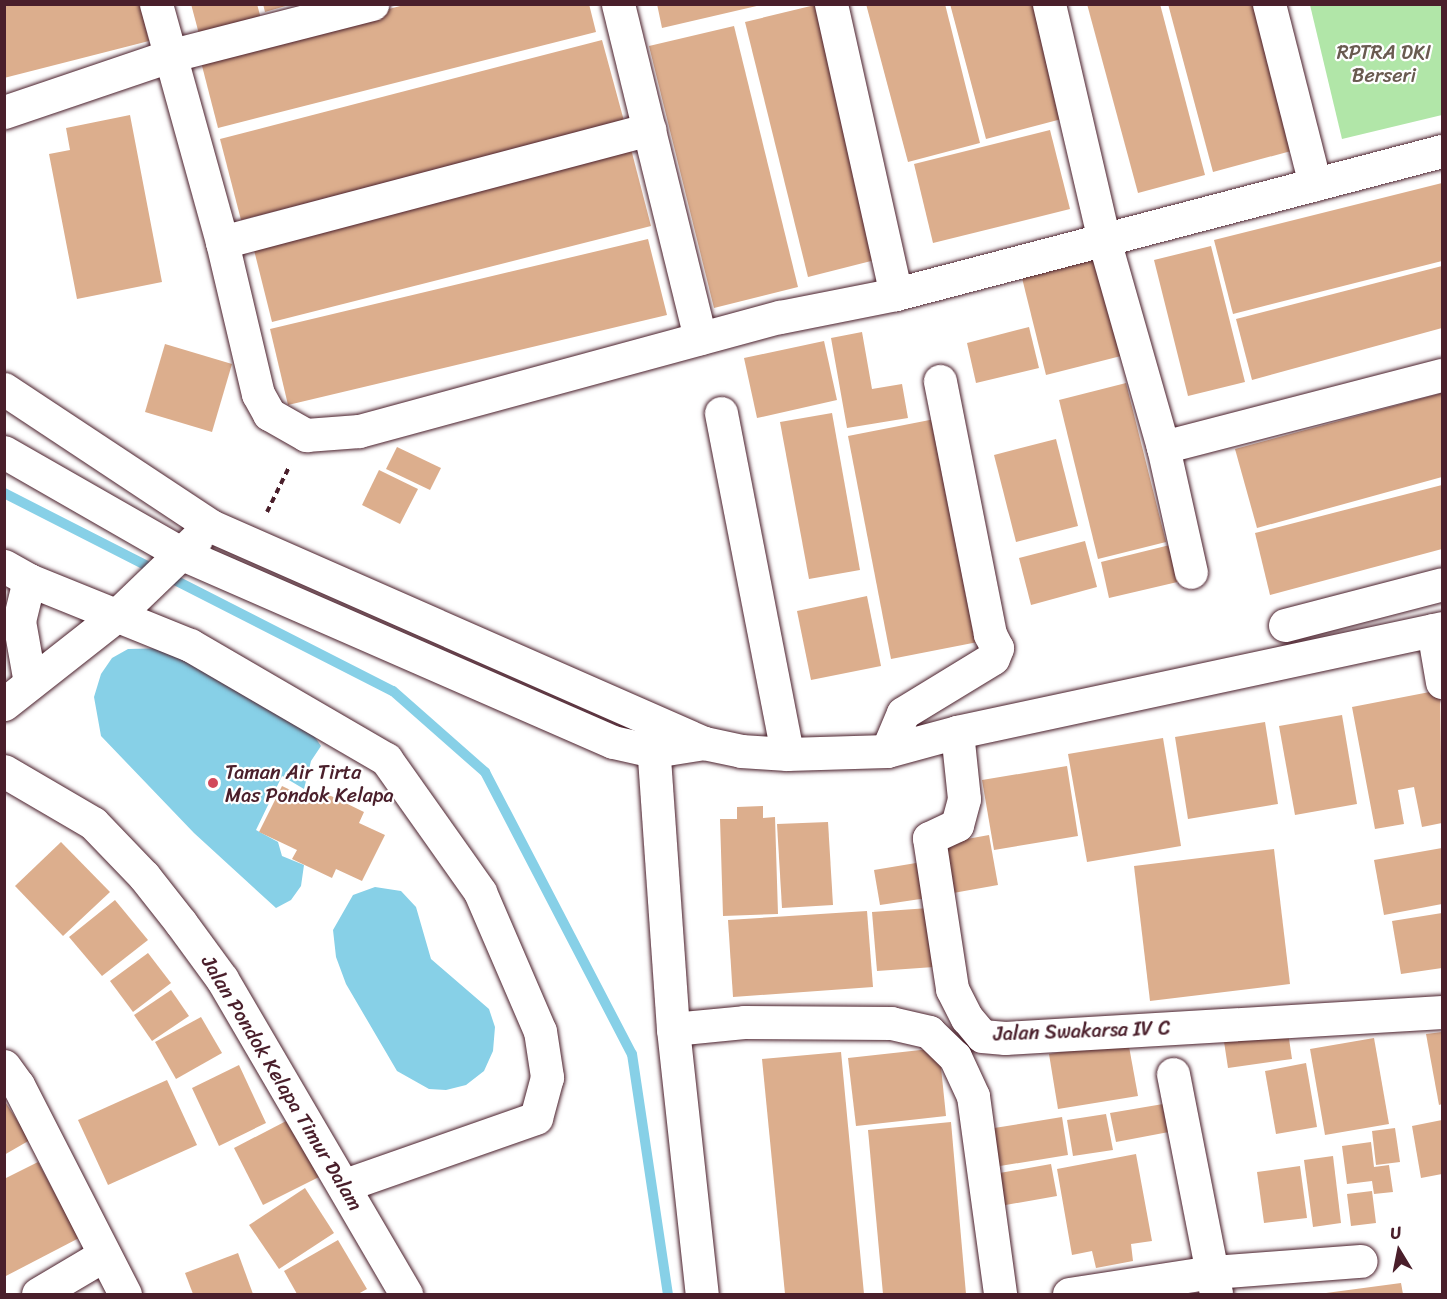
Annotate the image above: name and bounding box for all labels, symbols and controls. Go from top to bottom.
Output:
park label: RPTRA DKI Berseri [1336,41,1432,88]
place label: Taman Air Tirta Mas Pondok Kelapa [225,760,394,807]
marker: Taman Air Tirta Mas Pondok Kelapa [206,776,220,790]
street label: Jalan Pondok Kelapa Timur Dalam [196,951,368,1215]
street label: Jalan Swakarsa IV C [992,1016,1172,1046]
text: U [1388,1218,1404,1248]
north arrow [1369,1221,1429,1281]

